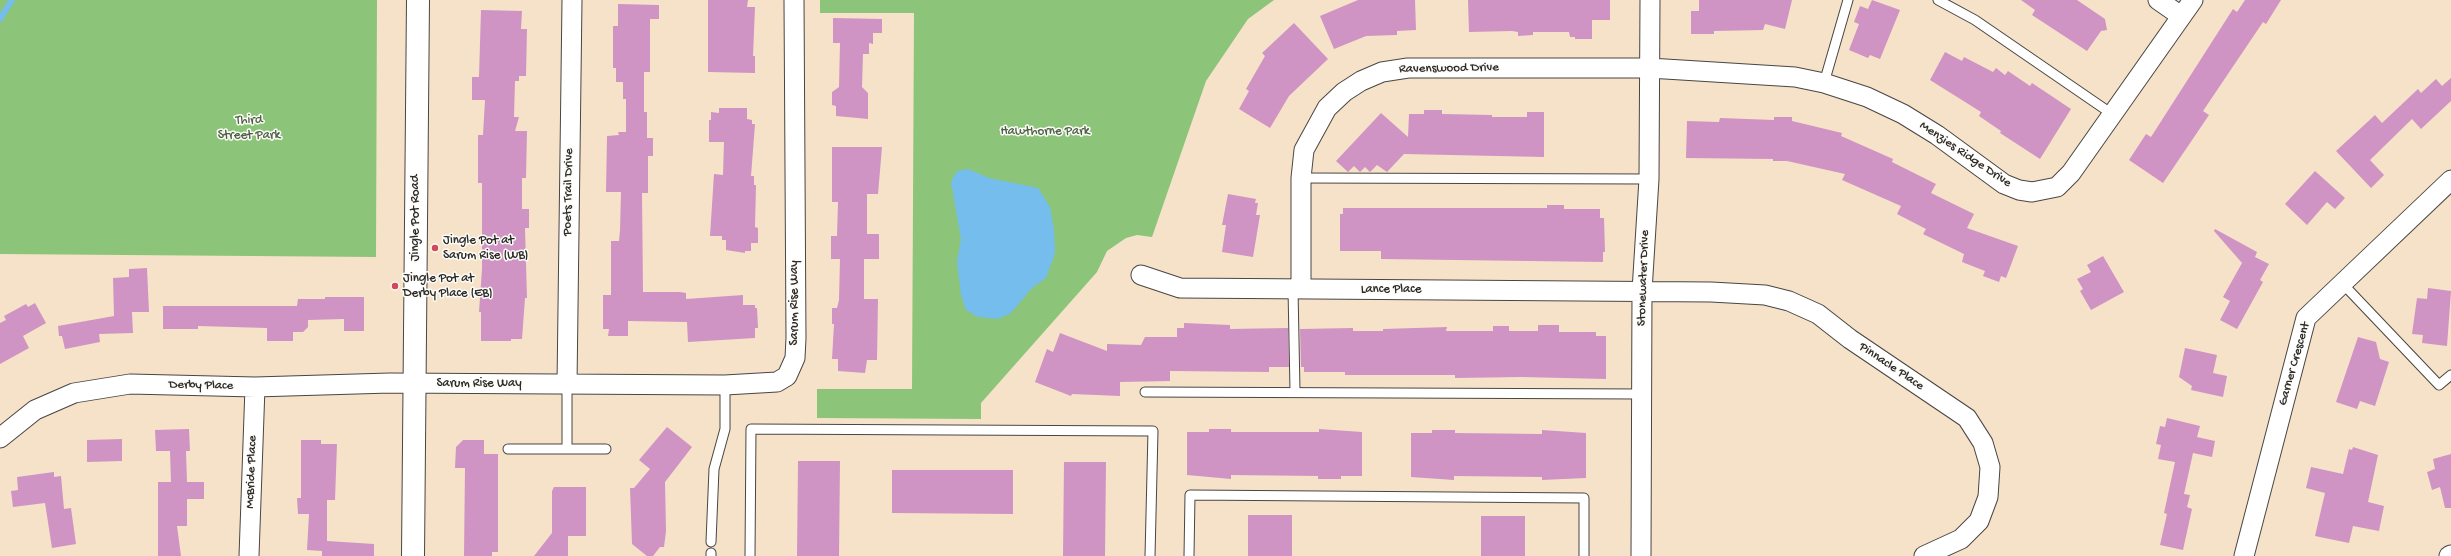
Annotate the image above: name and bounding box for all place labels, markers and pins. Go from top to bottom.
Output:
place label: Jingle Pot at Sarum Rise (WB) [443,233,529,264]
marker: Jingle Pot at Sarum Rise (WB) [430,243,440,253]
place label: Jingle Pot at Derby Place (EB) [403,271,493,302]
marker: Jingle Pot at Derby Place (EB) [390,281,400,291]

